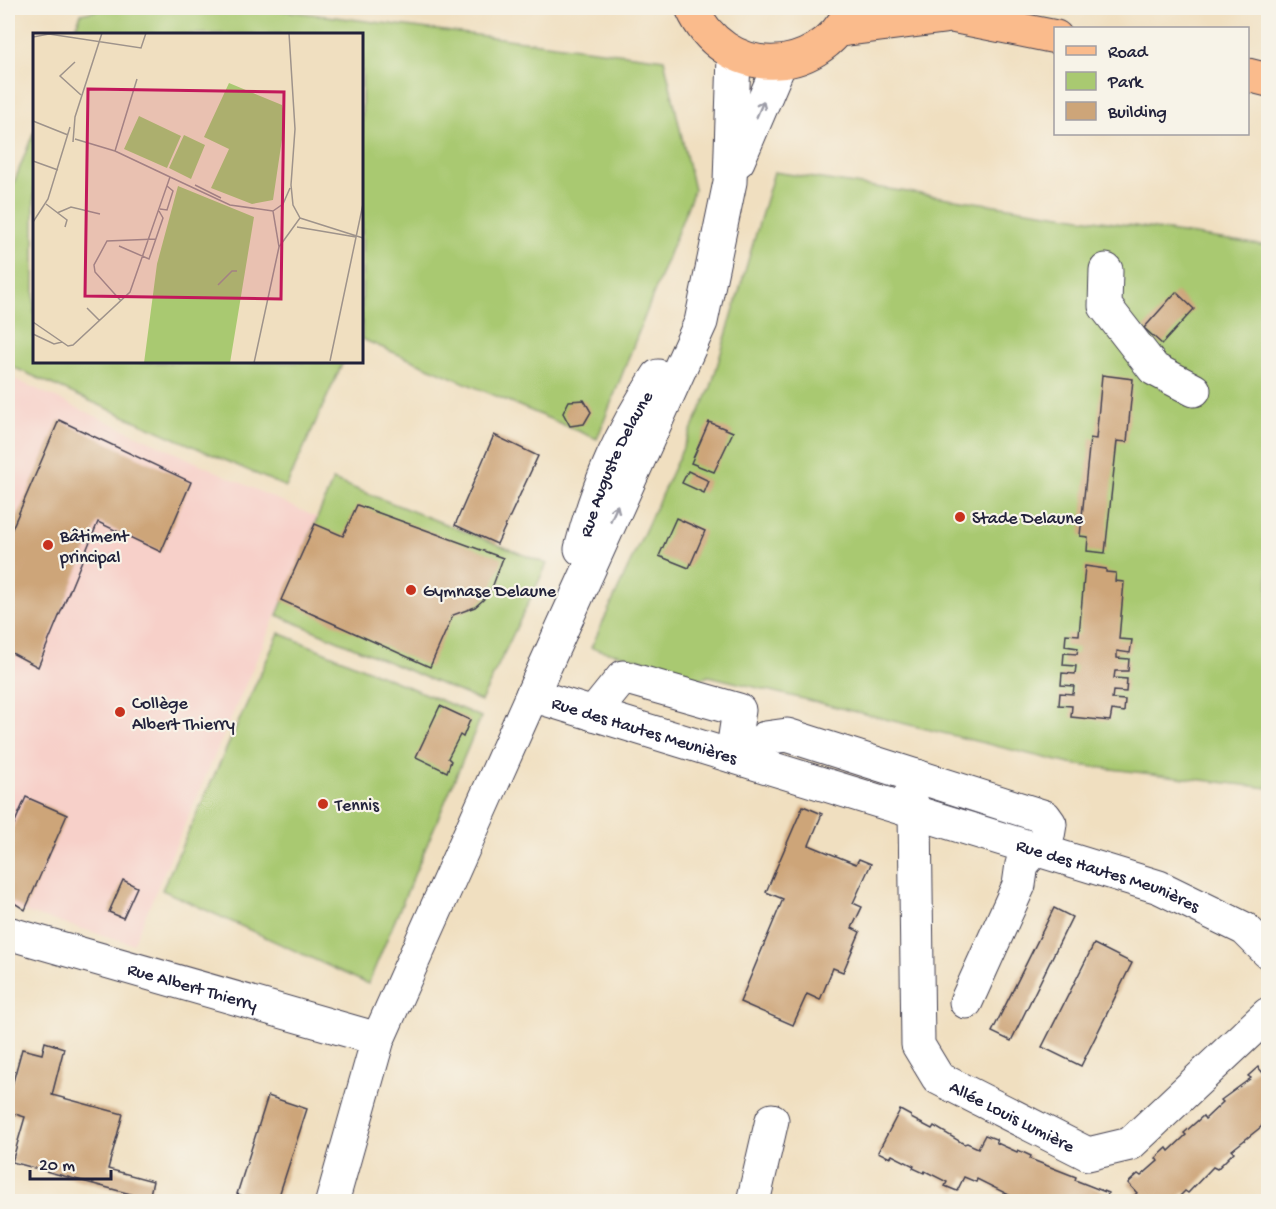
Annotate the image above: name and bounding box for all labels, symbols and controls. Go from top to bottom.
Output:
legend [1054,27,1249,135]
inset map [33,33,363,363]
text: Road [1108,43,1149,64]
text: Park [1107,73,1144,94]
one-way arrow [755,100,766,118]
text: Building [1107,103,1167,124]
street label: Rue Auguste Delaune [577,388,659,540]
one-way arrow [608,505,620,523]
place label: Stade Delaune [972,509,1084,530]
marker: Stade Delaune [953,510,967,524]
place label: Bâtiment principal [59,527,130,569]
marker: Bâtiment principal [41,538,55,552]
place label: Gymnase Delaune [423,582,557,603]
marker: Gymnase Delaune [404,583,418,597]
place label: Collège Albert Thierry [132,694,235,736]
street label: Rue des Hautes Meunières [549,694,740,771]
marker: Collège Albert Thierry [113,705,127,719]
place label: Tennis [334,796,380,817]
marker: Tennis [316,797,330,811]
street label: Rue des Hautes Meunières [1013,836,1204,919]
street label: Rue Albert Thierry [124,960,259,1017]
street label: Allée Louis Lumière [945,1078,1078,1159]
scale bar [30,1143,111,1181]
text: 20 m [39,1156,75,1177]

